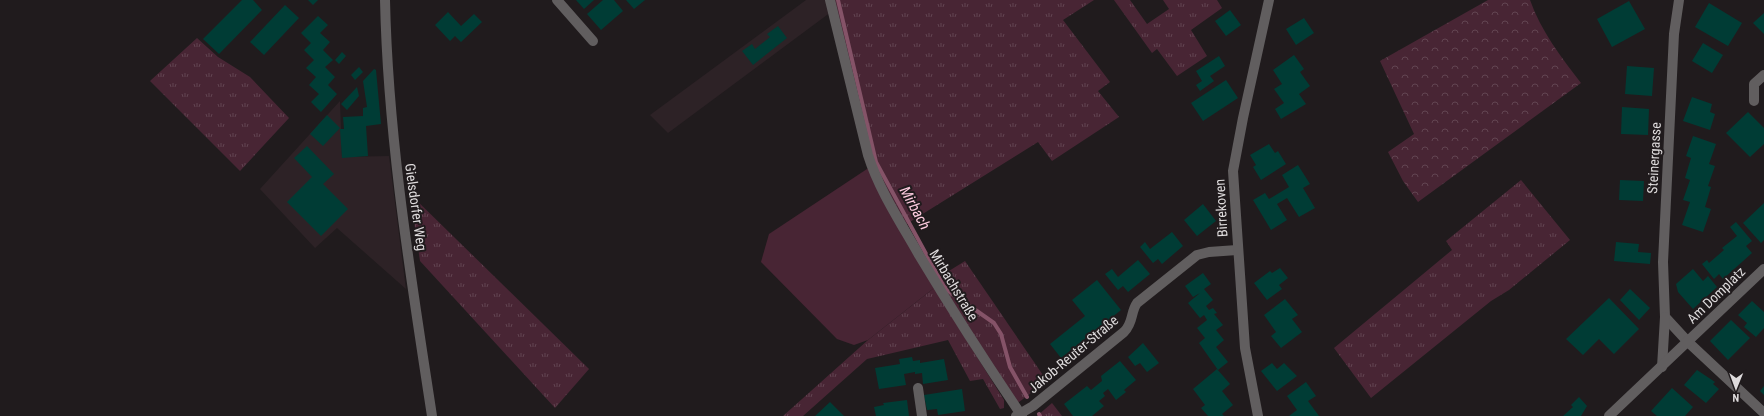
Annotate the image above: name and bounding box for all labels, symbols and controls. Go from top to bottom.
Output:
street label: Steinergasse [1644,121,1664,194]
street label: Gielsdorfer Weg [402,162,430,252]
street label: Birrekoven [1211,178,1231,238]
water label: Mirbach [896,183,934,233]
street label: Mirbachstraße [927,247,982,324]
street label: Am Domplatz [1684,263,1748,327]
street label: Jakob-Reuter-Straße [1025,311,1122,396]
north arrow [1716,368,1756,408]
text: N [1732,391,1739,404]

